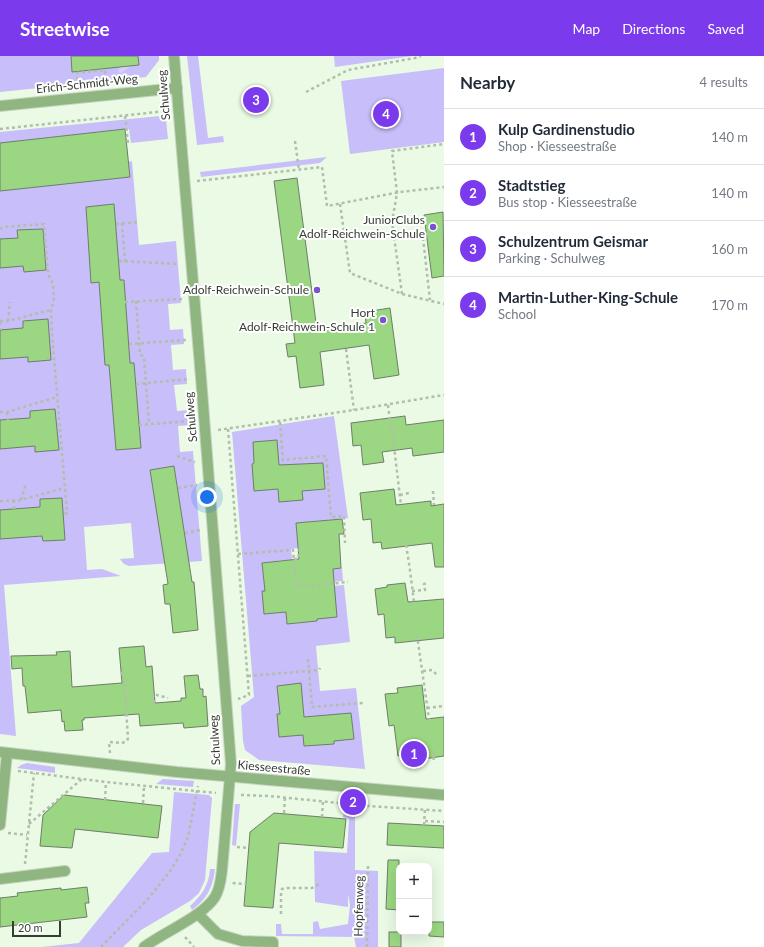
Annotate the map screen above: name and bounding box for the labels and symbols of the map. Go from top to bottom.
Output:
street label: Schulweg [154,69,173,121]
street label: Erich-Schmidt-Weg [35,71,139,96]
pin: 3 [243,85,269,115]
pin: 4 [373,99,399,129]
place label: JuniorClubs Adolf-Reichwein-Schule [299,212,425,241]
marker: JuniorClubs Adolf-Reichwein-Schule [428,222,438,232]
place label: Adolf-Reichwein-Schule [183,282,309,297]
marker: Adolf-Reichwein-Schule [312,285,322,295]
place label: Hort Adolf-Reichwein-Schule 1 [239,305,376,334]
marker: Hort Adolf-Reichwein-Schule 1 [378,315,388,325]
street label: Schulweg [181,391,200,443]
your location [197,487,217,507]
street label: Schulweg [206,714,223,766]
pin: 1 [401,739,427,769]
street label: Kiesseestraße [237,757,311,778]
pin: 2 [340,787,366,817]
street label: Hopfenweg [350,875,367,937]
scale bar [12,919,61,938]

